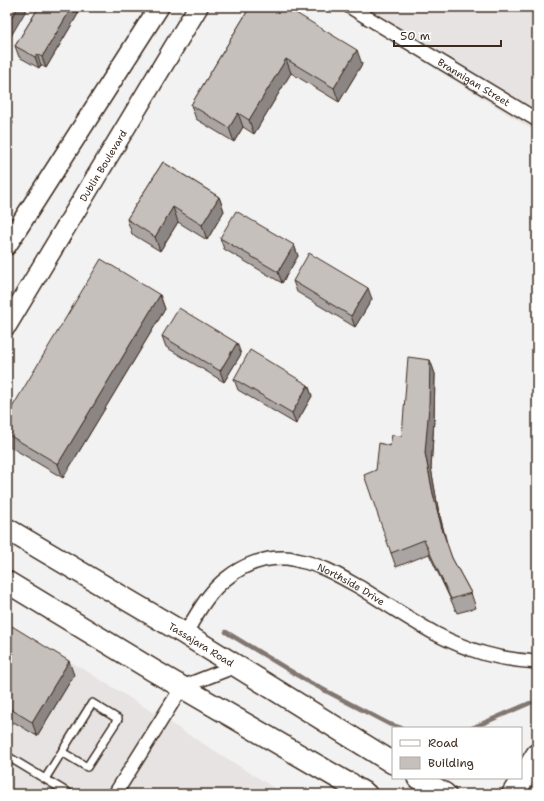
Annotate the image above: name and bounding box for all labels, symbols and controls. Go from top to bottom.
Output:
scale bar [394,22,501,48]
text: 50 m [400,28,430,44]
street label: Brannigan Street [435,55,513,109]
street label: Dublin Boulevard [76,127,130,204]
street label: Northside Drive [316,560,388,608]
street label: Tassajara Road [166,619,237,670]
legend [392,727,522,779]
text: Road [428,735,459,751]
text: Building [428,755,474,771]

